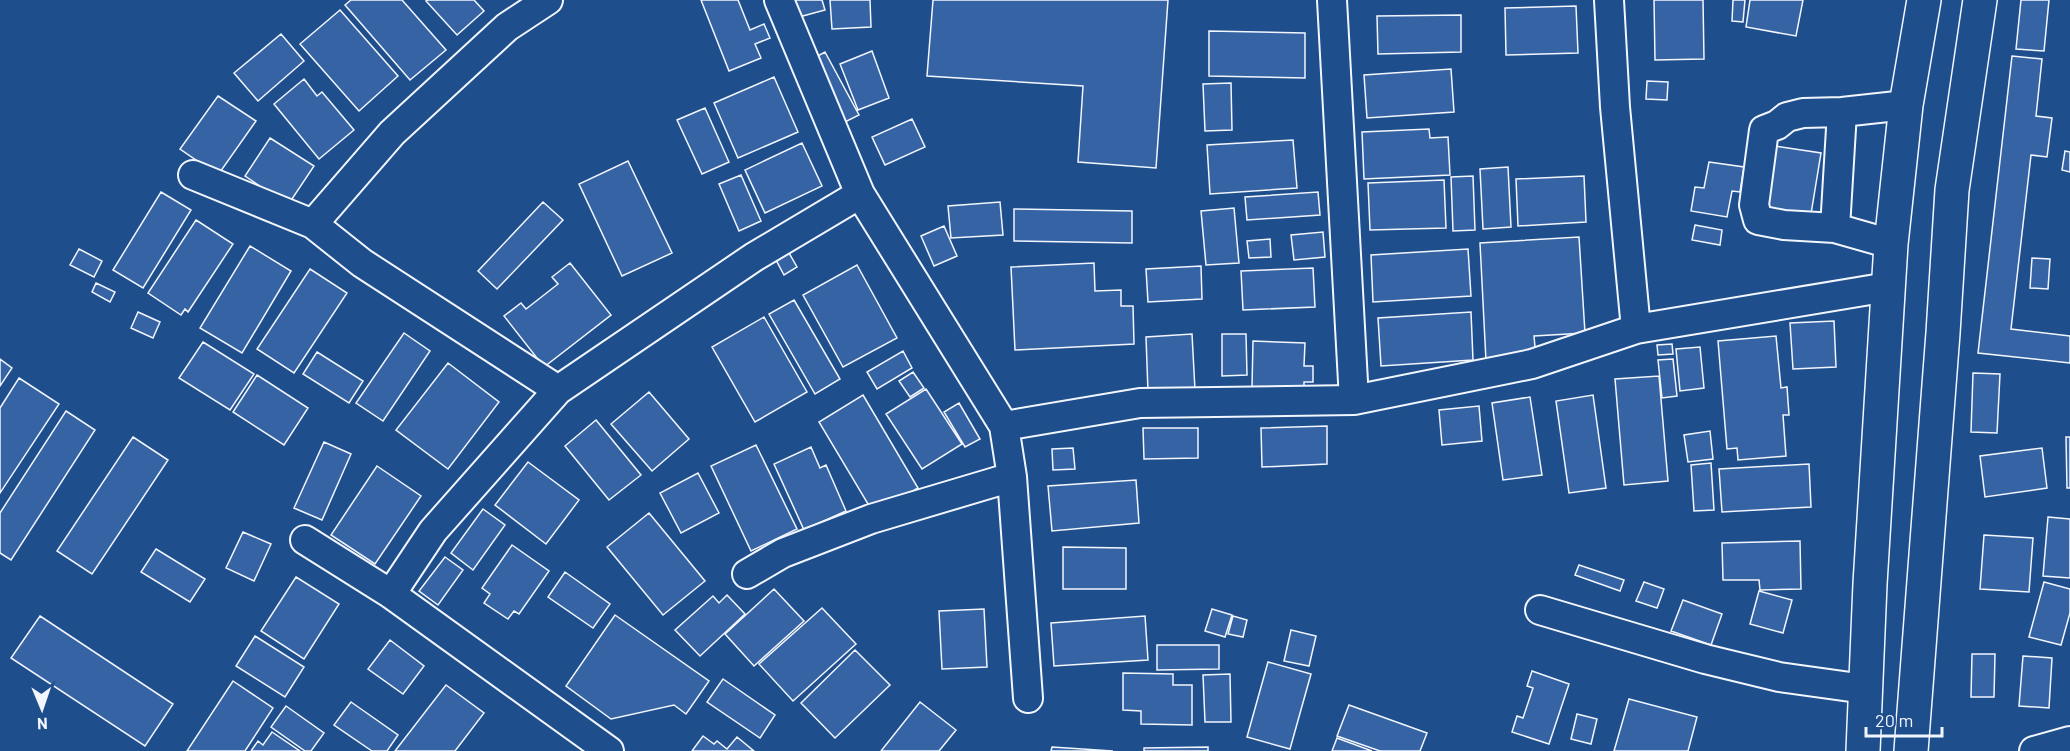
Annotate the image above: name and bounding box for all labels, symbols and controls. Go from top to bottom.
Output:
north arrow [12,679,72,739]
scale bar [1866,700,1942,738]
text: 20 m [1875,709,1913,731]
text: N [37,715,48,734]

